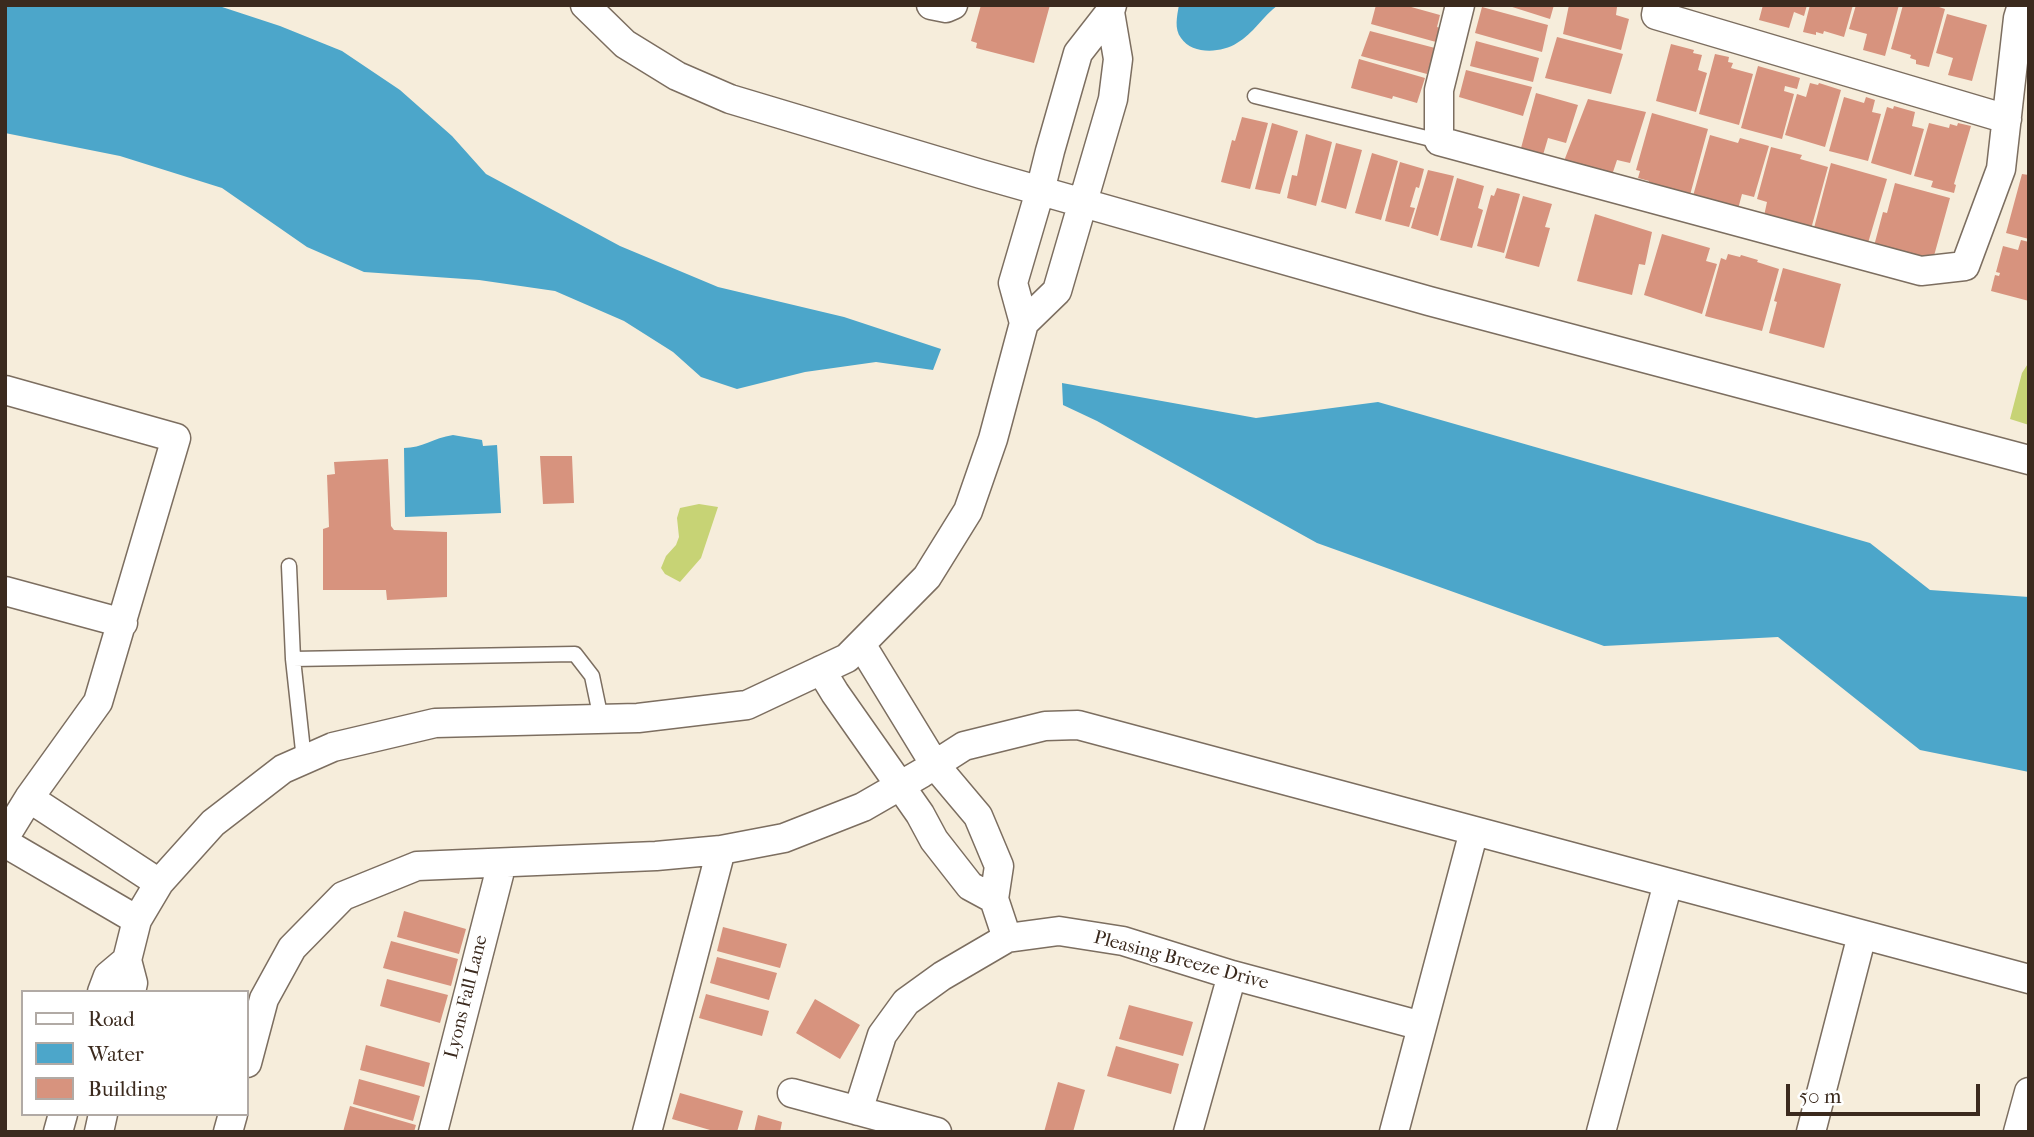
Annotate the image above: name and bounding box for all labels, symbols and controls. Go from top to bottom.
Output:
street label: Pleasing Breeze Drive [1091,927,1271,995]
street label: Lyons Fall Lane [441,933,493,1061]
legend [21,990,248,1116]
text: Road [88,1007,135,1031]
text: Water [88,1042,144,1066]
scale bar [1789,1070,1983,1114]
text: Building [88,1077,166,1101]
text: 50 m [1799,1084,1842,1108]

